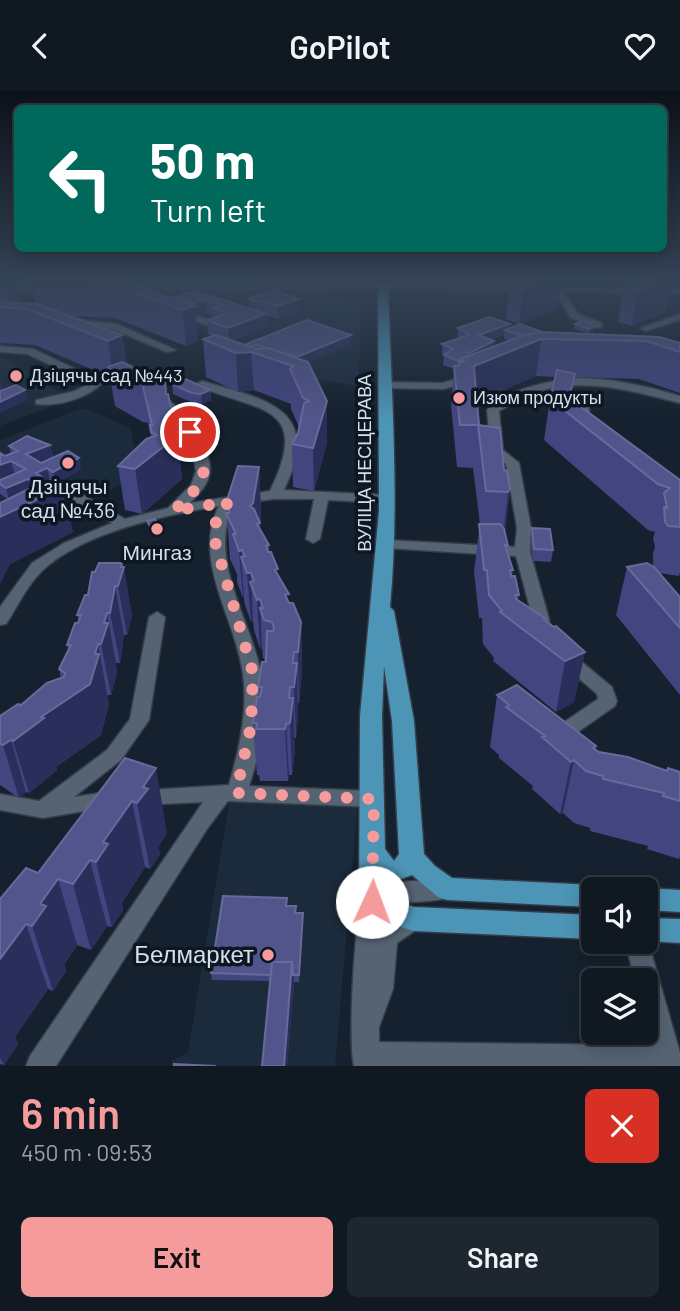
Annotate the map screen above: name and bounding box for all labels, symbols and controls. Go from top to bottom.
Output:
icon: back [21,27,59,65]
text: GoPilot [289,27,391,65]
icon: heart [621,27,659,65]
text: 50 m [150,130,255,189]
icon: left [35,133,126,224]
text: Turn left [150,190,267,228]
place label: Дзіцячы сад №443 [30,364,183,386]
marker: Дзіцячы сад №443 [8,368,24,384]
street label: ВУЛІЦА НЕСЦЕРАВА [353,374,375,552]
place label: Изюм продукты [473,386,602,408]
marker: Изюм продукты [451,390,467,406]
pin [160,402,220,462]
icon: arrive [171,413,209,451]
marker: Дзіцячы сад №436 [60,455,76,471]
place label: Дзіцячы сад №436 [21,473,115,522]
marker: Мингаз [149,521,165,537]
place label: Мингаз [122,539,192,564]
position arrow [335,865,409,939]
map controls [581,877,658,1045]
button: sound [581,877,658,954]
place label: Белмаркет [134,939,254,968]
marker: Белмаркет [260,947,276,963]
button: layers [581,968,658,1045]
text: 6 min [21,1087,120,1137]
button: close [585,1089,659,1163]
text: 450 m · 09:53 [21,1138,153,1166]
button: Exit [21,1217,333,1297]
button: Share [347,1217,659,1297]

